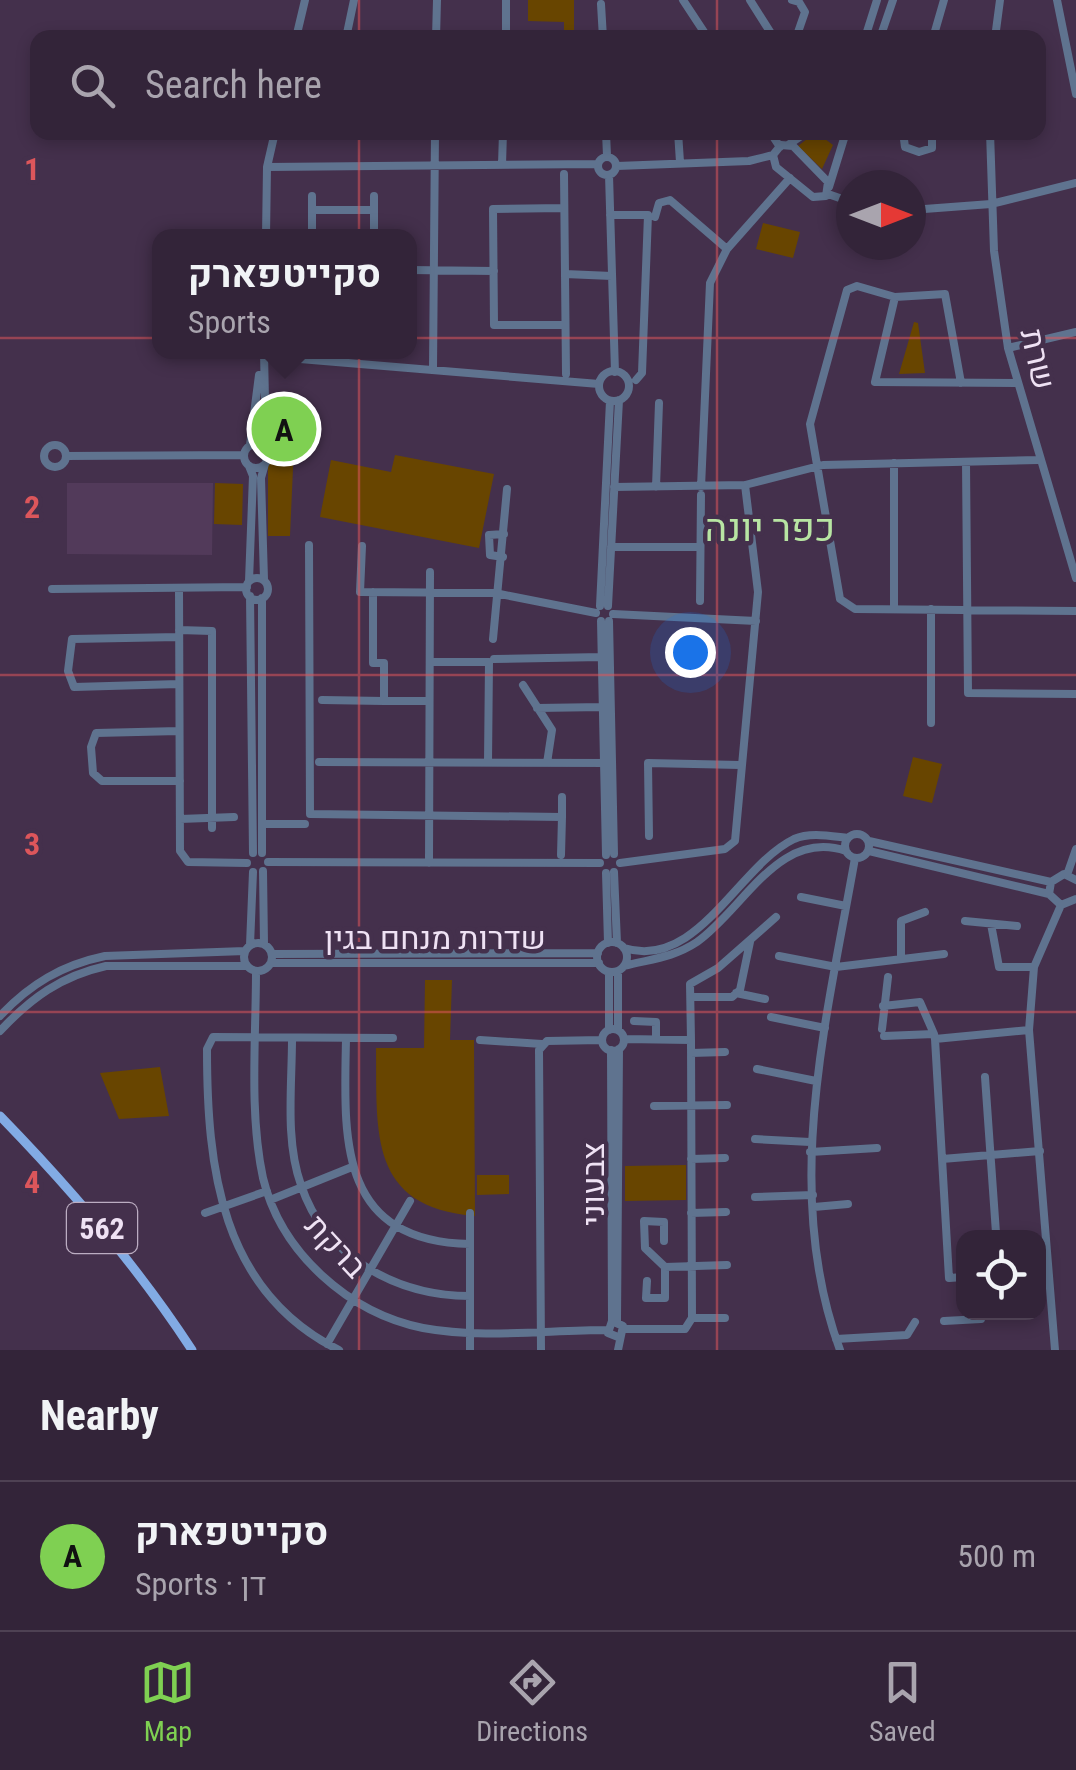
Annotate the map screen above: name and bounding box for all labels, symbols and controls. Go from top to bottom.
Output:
search box [30,30,1046,140]
icon: search [65,58,120,113]
text: Search here [145,63,322,107]
text: 1 [24,150,40,188]
north arrow [836,170,926,260]
popup [152,229,417,359]
text: סקייטפארק [188,252,381,296]
text: Sports [188,303,271,341]
street label: שרת [1013,325,1063,393]
pin: A [252,392,316,466]
text: 2 [24,488,40,526]
district label: כפר יונה [705,506,835,550]
your location [665,627,716,678]
text: 3 [24,825,40,863]
street label: שדרות מנחם בגין [324,919,546,957]
street label: צבעוני [574,1142,612,1226]
text: 4 [24,1163,40,1201]
road number: 562 [67,1203,137,1253]
street label: ברקת [297,1207,375,1286]
map controls [956,1230,1046,1320]
button: locate [956,1230,1046,1320]
text: Nearby [40,1391,159,1440]
text: סקייטפארק [135,1510,328,1554]
text: A [63,1537,82,1575]
text: 500 m [957,1537,1036,1575]
text: Sports · דן [135,1565,266,1603]
tab: Map [140,1655,195,1748]
tab: Directions [476,1655,588,1748]
tab: Saved [869,1655,936,1748]

